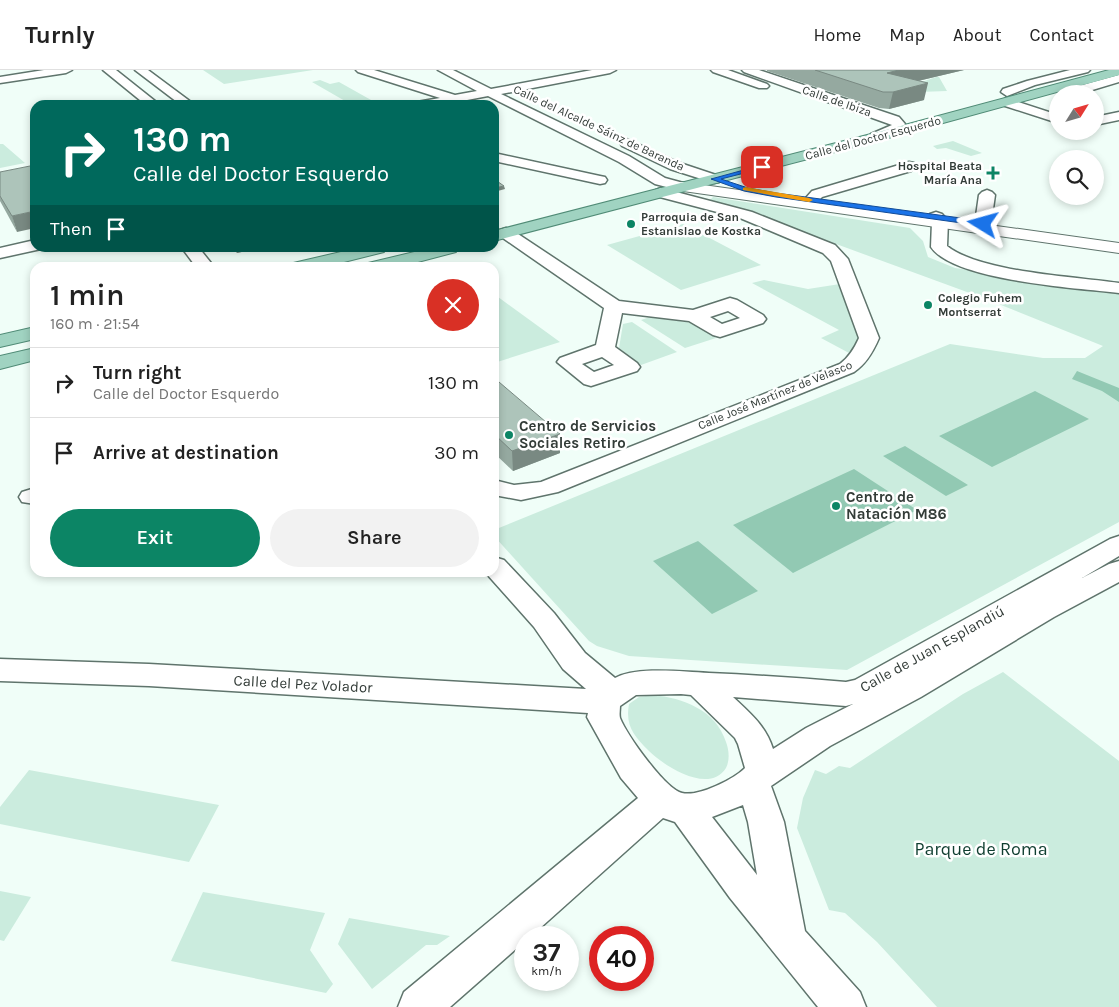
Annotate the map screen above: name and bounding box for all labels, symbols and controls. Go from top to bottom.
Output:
text: Turnly [25,21,95,49]
text: Home [813,24,861,46]
text: Map [889,24,925,46]
text: About [953,24,1002,46]
text: Contact [1030,24,1094,46]
street label: Calle del Alcalde Sáinz de Baranda [511,82,687,174]
street label: Calle de Ibiza [801,83,873,119]
north arrow [1049,85,1104,140]
map controls [1049,85,1104,205]
street label: Calle del Doctor Esquerdo [804,113,942,163]
text: 130 m [133,119,231,160]
icon: right [50,120,115,185]
pin [741,146,783,188]
button: search [1049,150,1104,205]
icon: arrive [748,153,776,181]
place label: Hospital Beata María Ana [898,159,982,187]
text: Calle del Doctor Esquerdo [133,161,389,187]
marker: Hospital Beata María Ana [986,166,1000,180]
position arrow [956,197,1008,249]
place label: Parroquia de San Estanislao de Kostka [641,210,761,238]
icon: arrive [102,215,130,243]
text: Then [50,218,92,240]
marker: Parroquia de San Estanislao de Kostka [625,218,637,230]
text: 1 min [50,277,124,313]
button: close [427,279,479,331]
place label: Colegio Fuhem Montserrat [938,291,1022,319]
marker: Colegio Fuhem Montserrat [922,299,934,311]
text: 160 m · 21:54 [50,314,139,333]
street label: Calle José Martínez de Velasco [696,358,854,432]
text: Turn right [93,362,182,384]
icon: right [50,369,78,397]
text: 130 m [428,372,479,394]
text: Calle del Doctor Esquerdo [93,384,279,403]
place label: Centro de Servicios Sociales Retiro [519,417,656,452]
marker: Centro de Servicios Sociales Retiro [503,429,515,441]
icon: arrive [50,439,78,467]
text: Arrive at destination [93,442,279,464]
text: 30 m [434,442,479,464]
place label: Centro de Natación M86 [846,488,947,523]
marker: Centro de Natación M86 [830,500,842,512]
button: Exit [50,509,260,567]
button: Share [270,509,479,567]
street label: Calle de Juan Esplandiú [857,602,1007,696]
street label: Calle del Pez Volador [233,671,374,697]
park label: Parque de Roma [914,838,1048,860]
speed limit sign: 40 [589,926,654,991]
text: 37 [532,938,560,967]
text: km/h [531,964,562,978]

